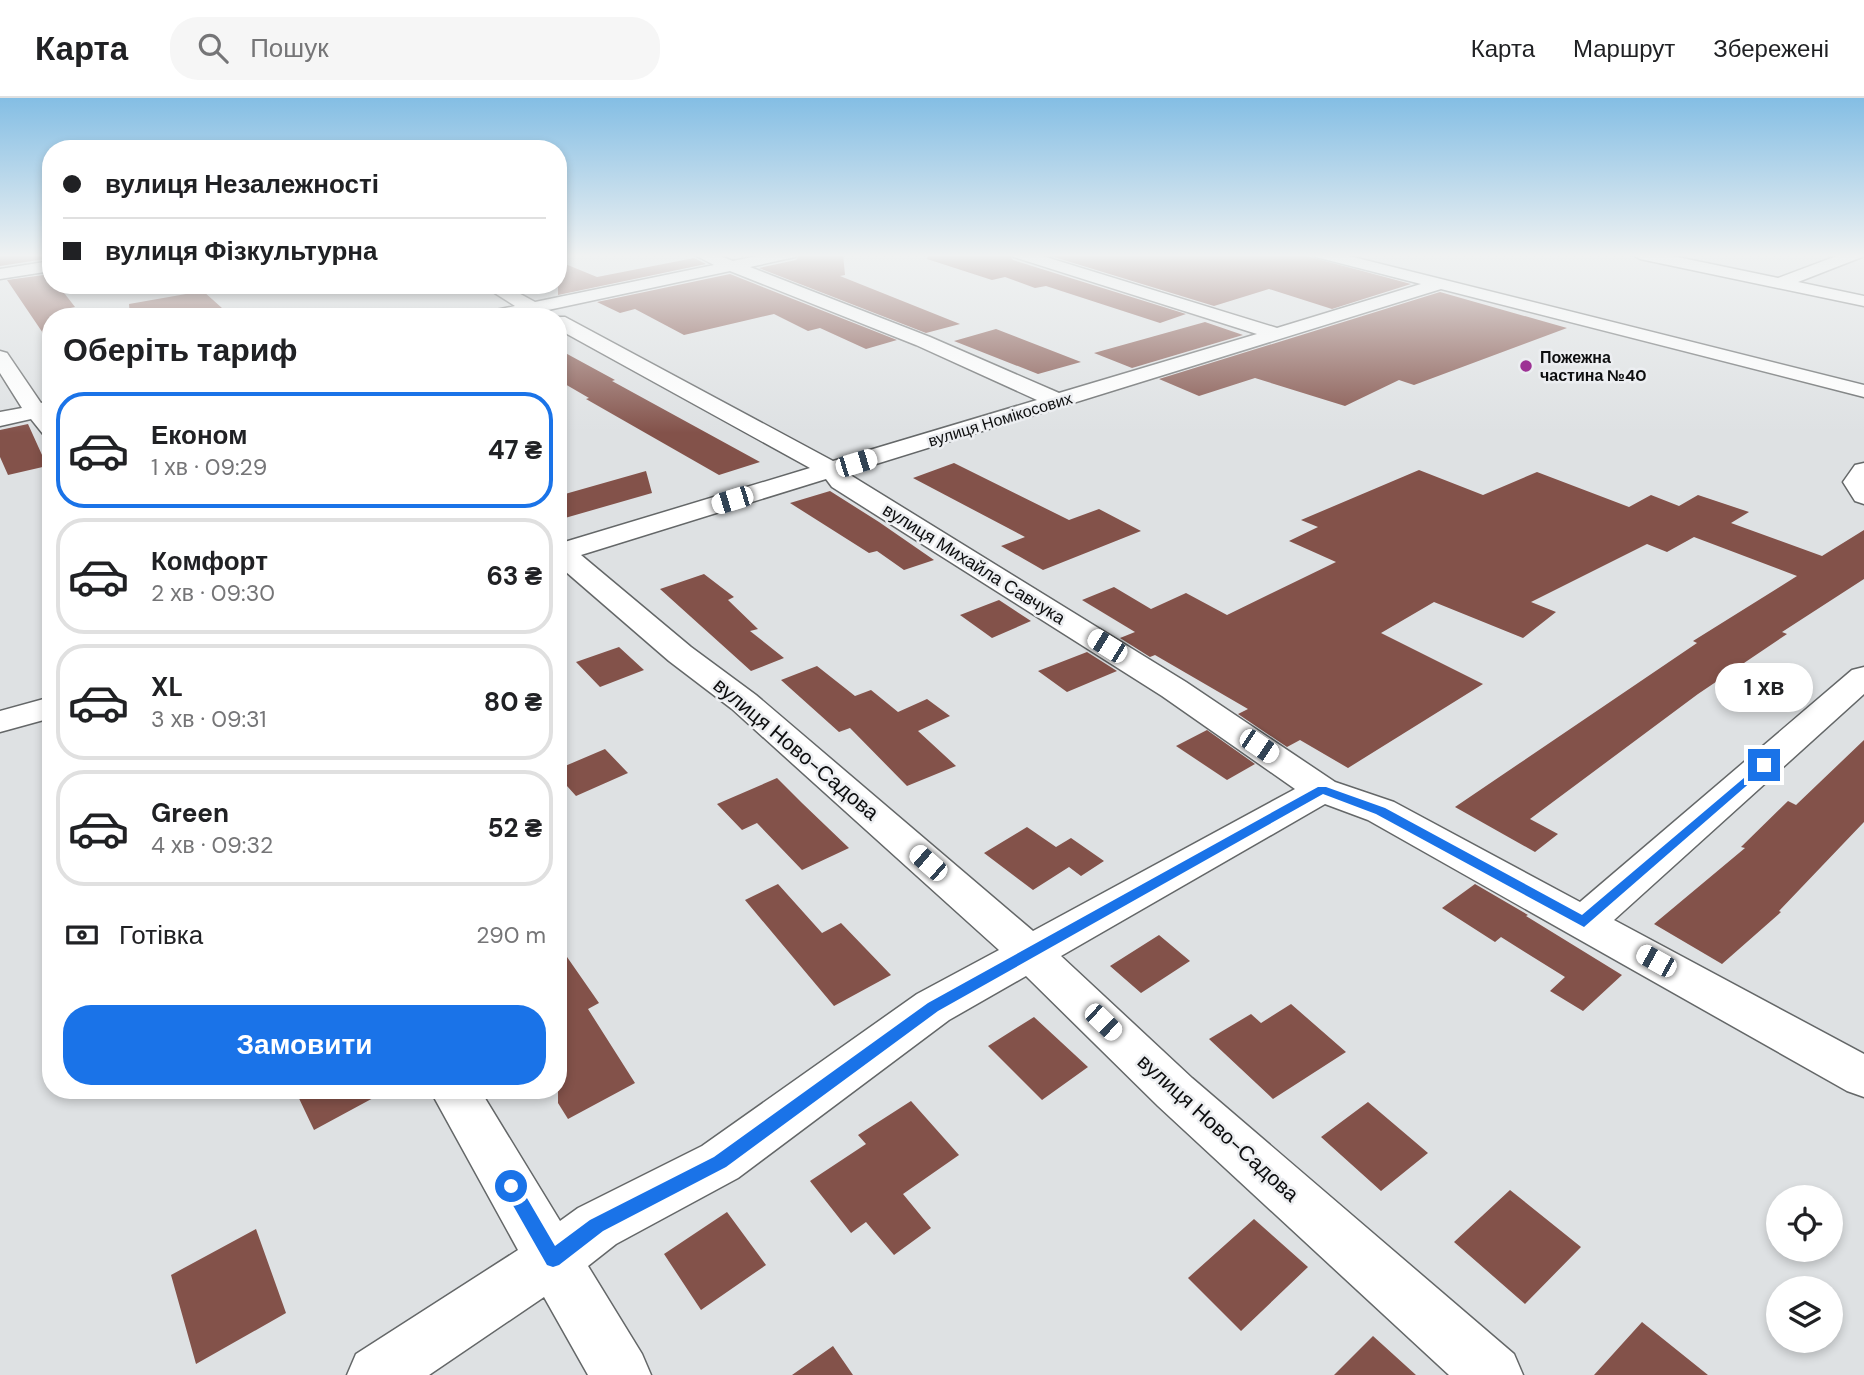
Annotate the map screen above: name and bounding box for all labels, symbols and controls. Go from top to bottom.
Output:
search box [170,17,660,80]
text: Карта [35,27,128,70]
icon: search [194,29,232,67]
text: Пошук [250,31,329,65]
text: Карта [1471,33,1535,64]
text: Маршрут [1573,33,1675,64]
text: Збережені [1713,33,1829,64]
text: вулиця Незалежності [105,167,379,201]
text: вулиця Фізкультурна [105,234,377,268]
text: Оберіть тариф [63,329,297,371]
place label: Пожежна частина №40 [1540,347,1647,386]
marker: Пожежна частина №40 [1518,358,1534,374]
street label: вулиця Номікосових [925,388,1075,451]
text: Економ [151,418,247,452]
icon: car [67,419,130,482]
text: 47 ₴ [488,433,542,467]
car [833,447,880,479]
text: 1 хв · 09:29 [151,452,267,482]
car [709,484,756,516]
street label: вулиця Михайла Савчука [878,498,1071,631]
text: Комфорт [151,544,268,578]
icon: car [67,545,130,608]
text: 63 ₴ [486,559,542,593]
text: 2 хв · 09:30 [151,578,275,608]
car [1084,626,1131,666]
callout: 1 хв [1715,664,1813,712]
text: XL [151,670,183,704]
icon: car [67,671,130,734]
street label: вулиця Ново-Садова [707,671,885,827]
text: 1 хв [1744,672,1784,702]
text: 80 ₴ [484,685,542,719]
text: 3 хв · 09:31 [151,704,266,734]
car [1236,726,1283,766]
route end [1748,749,1780,781]
text: Green [151,796,229,830]
icon: car [67,797,130,860]
text: 52 ₴ [488,811,542,845]
text: 4 хв · 09:32 [151,830,273,860]
car [906,841,951,885]
icon: cash [63,916,101,954]
text: Готівка [119,918,203,952]
text: 290 m [476,920,546,950]
car [1633,942,1680,980]
car [1081,1000,1126,1044]
button: Замовити [63,1005,546,1085]
street label: вулиця Ново-Садова [1131,1048,1305,1208]
route start [495,1170,527,1202]
map controls [1766,1185,1843,1353]
button: locate [1766,1185,1843,1262]
button: layers [1766,1276,1843,1353]

